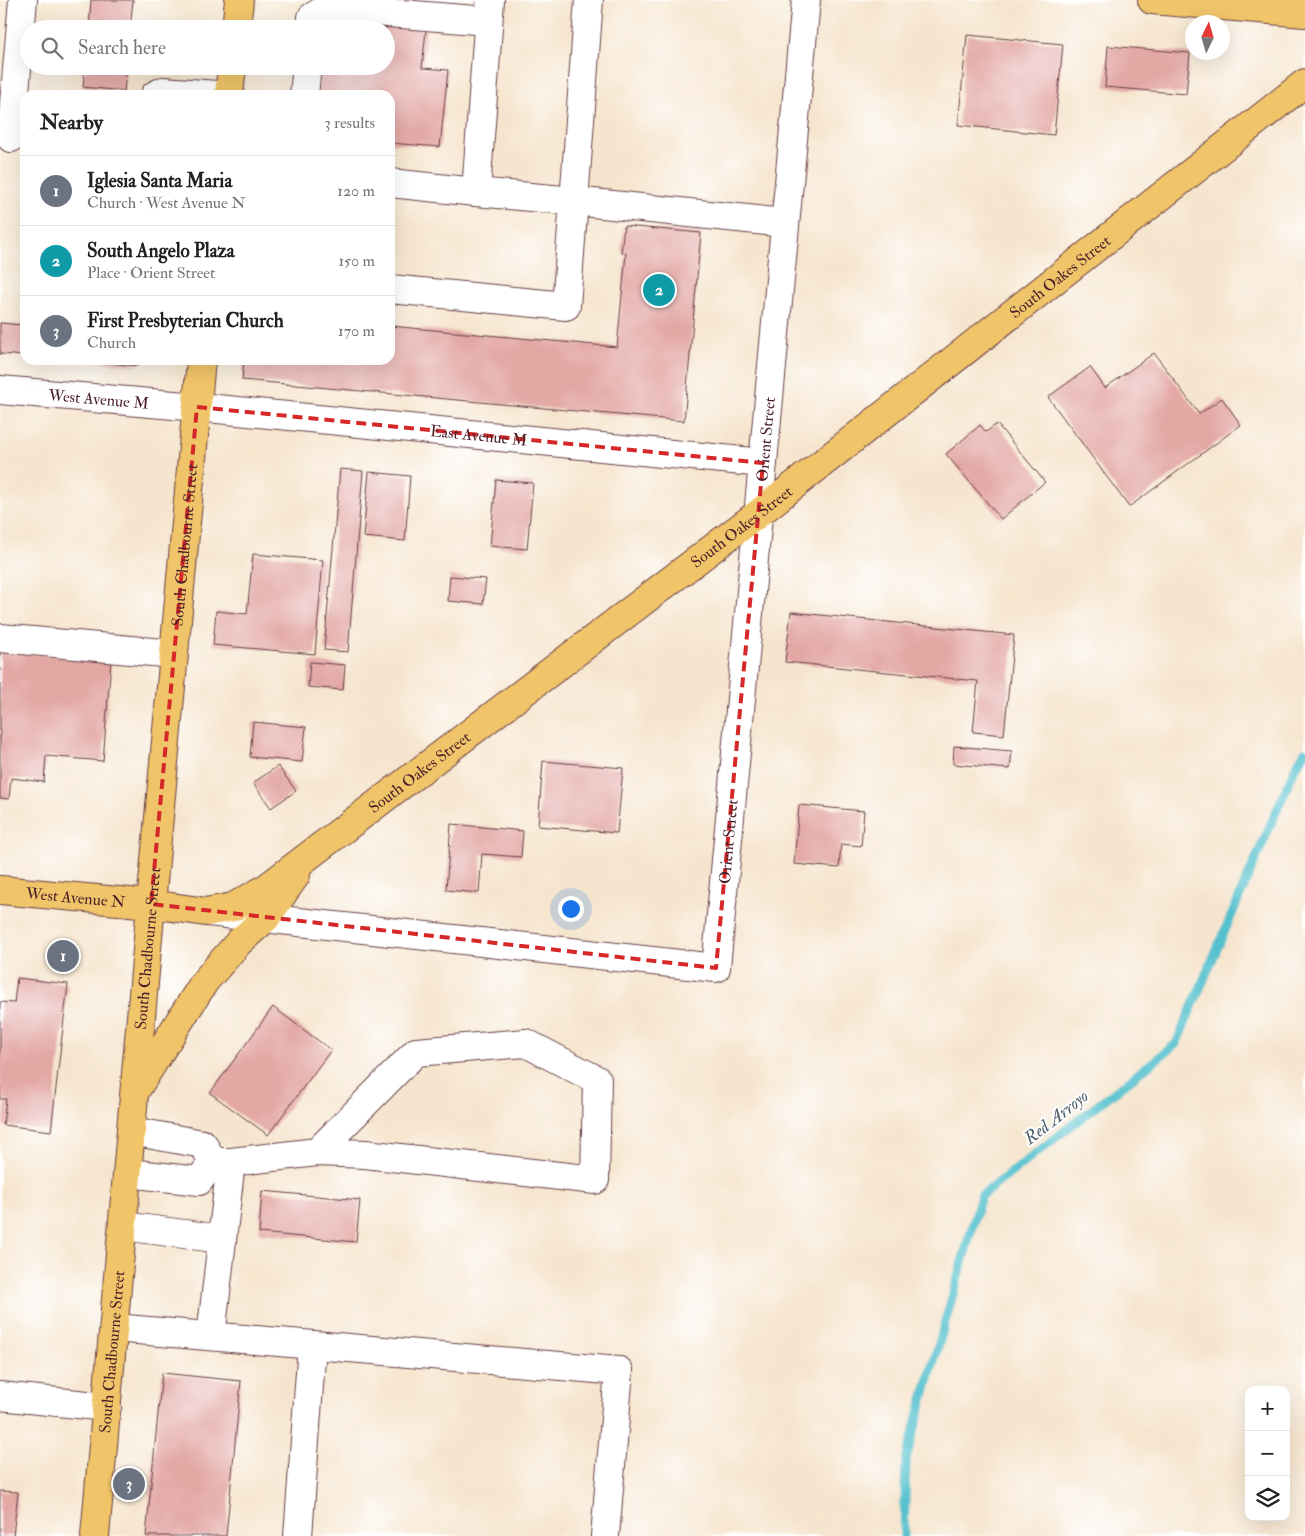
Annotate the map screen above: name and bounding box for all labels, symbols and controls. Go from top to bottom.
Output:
north arrow [1185,15,1230,60]
search box [20,20,395,75]
icon: search [38,34,66,62]
text: Search here [78,36,166,60]
text: Nearby [40,109,103,136]
text: 3 results [324,113,375,133]
text: Iglesia Santa Maria [87,169,232,193]
text: 1 [53,181,59,201]
text: 120 m [337,181,375,201]
text: Church · West Avenue N [87,193,245,213]
street label: South Oakes Street [1006,231,1115,323]
text: South Angelo Plaza [87,239,235,263]
text: 2 [52,251,60,271]
text: 150 m [338,251,375,271]
text: Place · Orient Street [87,263,215,283]
pin: 2 [643,271,675,309]
text: First Presbyterian Church [87,309,284,333]
text: 3 [53,321,59,341]
text: 170 m [338,321,375,341]
text: Church [87,333,136,353]
street label: West Avenue M [46,385,150,414]
street label: Orient Street [752,396,780,483]
street label: East Avenue M [429,421,528,451]
street label: South Chadbourne Street [168,463,202,627]
street label: South Oakes Street [687,482,797,572]
street label: South Oakes Street [365,727,475,818]
street label: Orient Street [715,798,743,885]
street label: South Chadbourne Street [131,866,165,1030]
street label: West Avenue N [24,883,127,913]
your location [558,896,584,922]
pin: 1 [47,937,79,975]
water label: Red Arroyo [1018,1085,1093,1150]
street label: South Chadbourne Street [95,1270,129,1434]
map controls [1245,1386,1290,1521]
button: + [1245,1386,1290,1431]
button: − [1245,1431,1290,1476]
pin: 3 [113,1465,145,1503]
button: layers [1245,1476,1290,1521]

